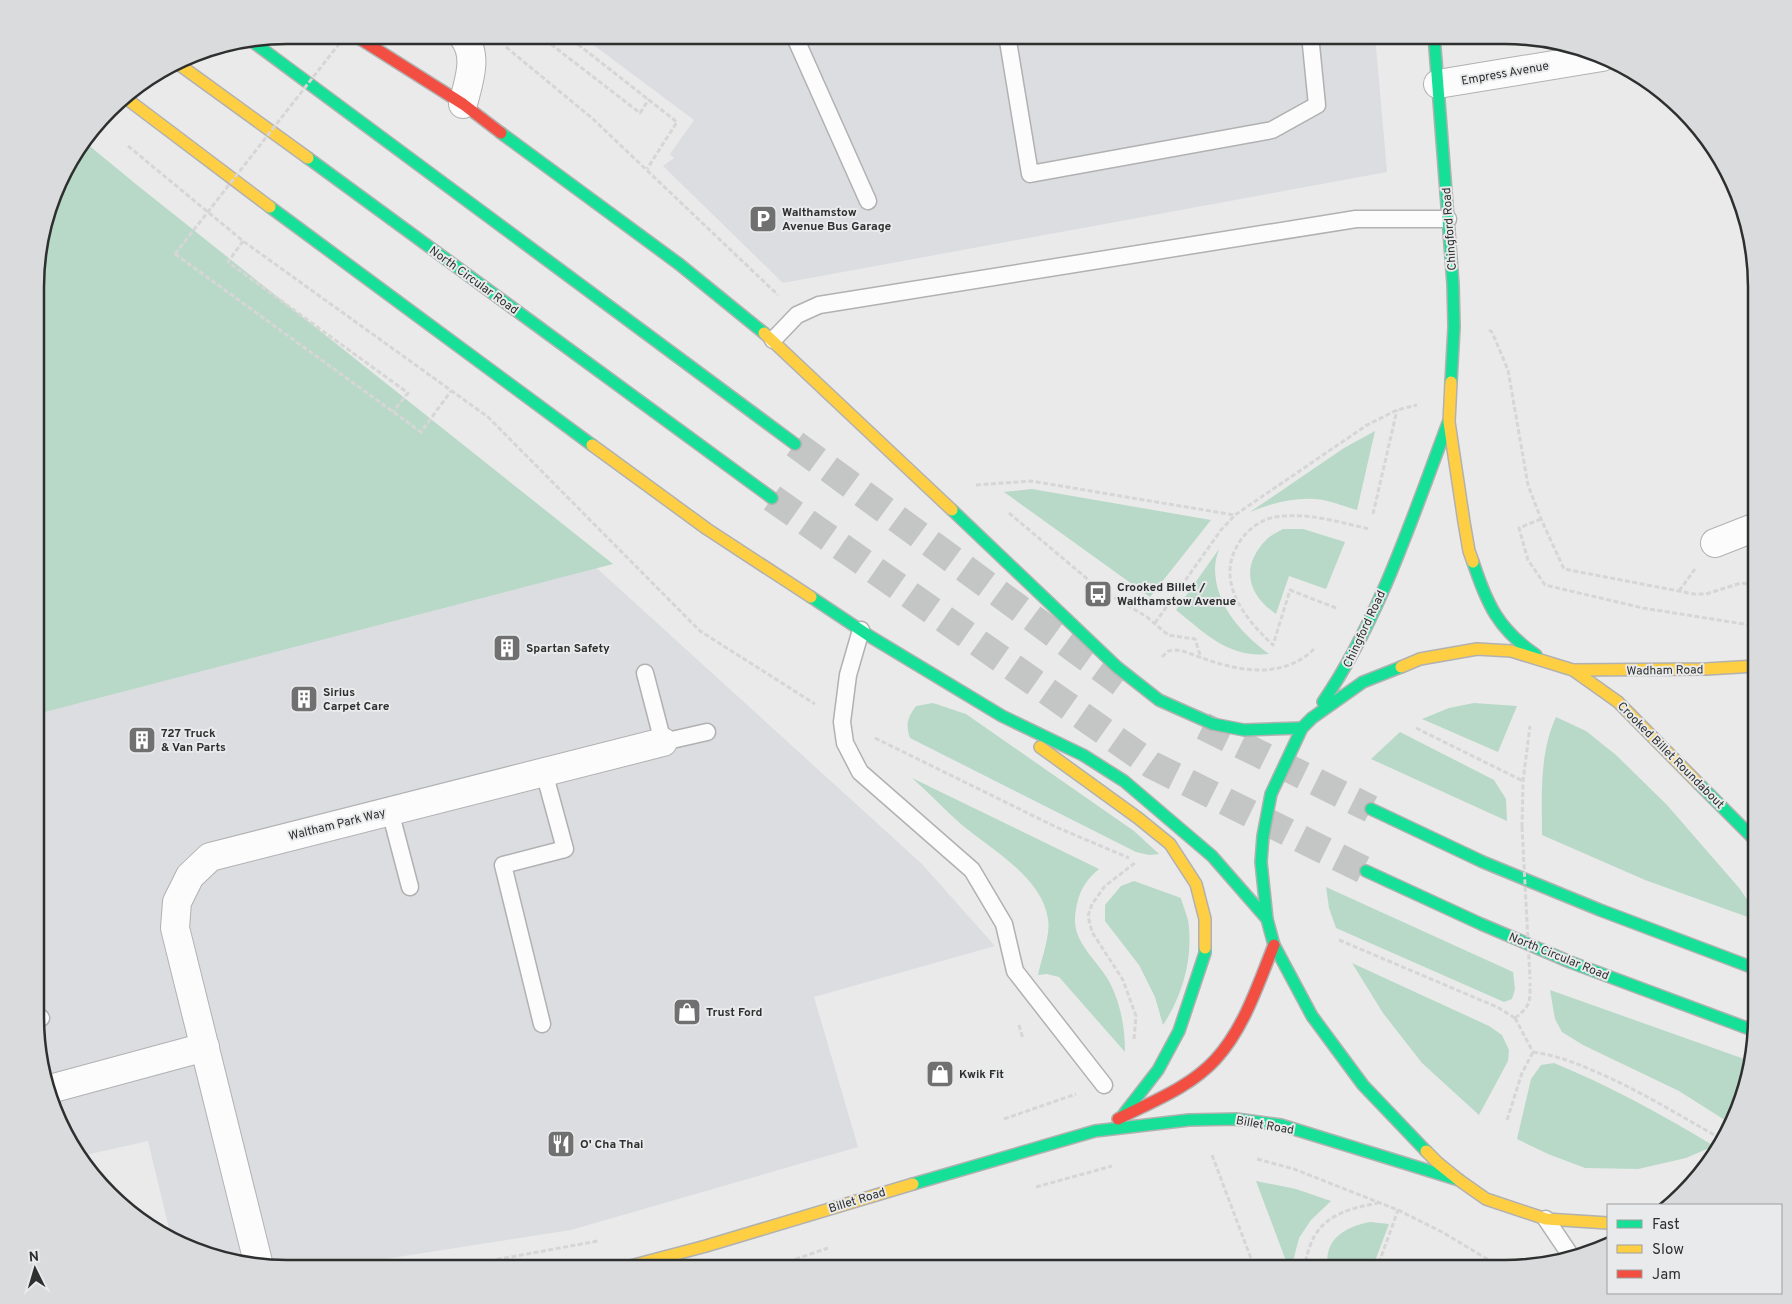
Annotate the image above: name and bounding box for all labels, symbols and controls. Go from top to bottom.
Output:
street label: Empress Avenue [1460,58,1550,90]
street label: Chingford Road [1439,187,1461,271]
parking icon: Walthamstow Avenue Bus Garage [748,204,778,234]
place label: Walthamstow Avenue Bus Garage [782,205,892,235]
street label: North Circular Road [426,243,521,319]
bus stop icon: Crooked Billet / Walthamstow Avenue [1083,579,1113,609]
place label: Crooked Billet / Walthamstow Avenue [1117,580,1237,610]
street label: Chingford Road [1340,588,1390,671]
building icon: Spartan Safety [492,633,522,663]
place label: Spartan Safety [526,641,610,657]
street label: Wadham Road [1626,662,1704,680]
building icon: Sirius Carpet Care [289,684,319,714]
place label: Sirius Carpet Care [323,685,390,715]
street label: Crooked Billet Roundabout [1613,699,1727,813]
building icon: 727 Truck & Van Parts [127,725,157,755]
place label: 727 Truck & Van Parts [161,726,226,756]
street label: Waltham Park Way [287,805,387,845]
street label: North Circular Road [1506,930,1611,984]
shop icon: Trust Ford [672,997,702,1027]
place label: Trust Ford [706,1005,762,1021]
shop icon: Kwik Fit [925,1059,955,1089]
place label: Kwik Fit [959,1067,1004,1083]
street label: Billet Road [1235,1113,1295,1139]
restaurant icon: O' Cha Thai [546,1129,576,1159]
place label: O' Cha Thai [580,1137,644,1153]
street label: Billet Road [827,1185,888,1217]
legend [1607,1204,1782,1294]
text: Fast [1652,1216,1680,1235]
text: Slow [1652,1241,1684,1260]
north arrow [10,1244,60,1294]
text: N [28,1249,40,1266]
text: Jam [1652,1266,1681,1285]

